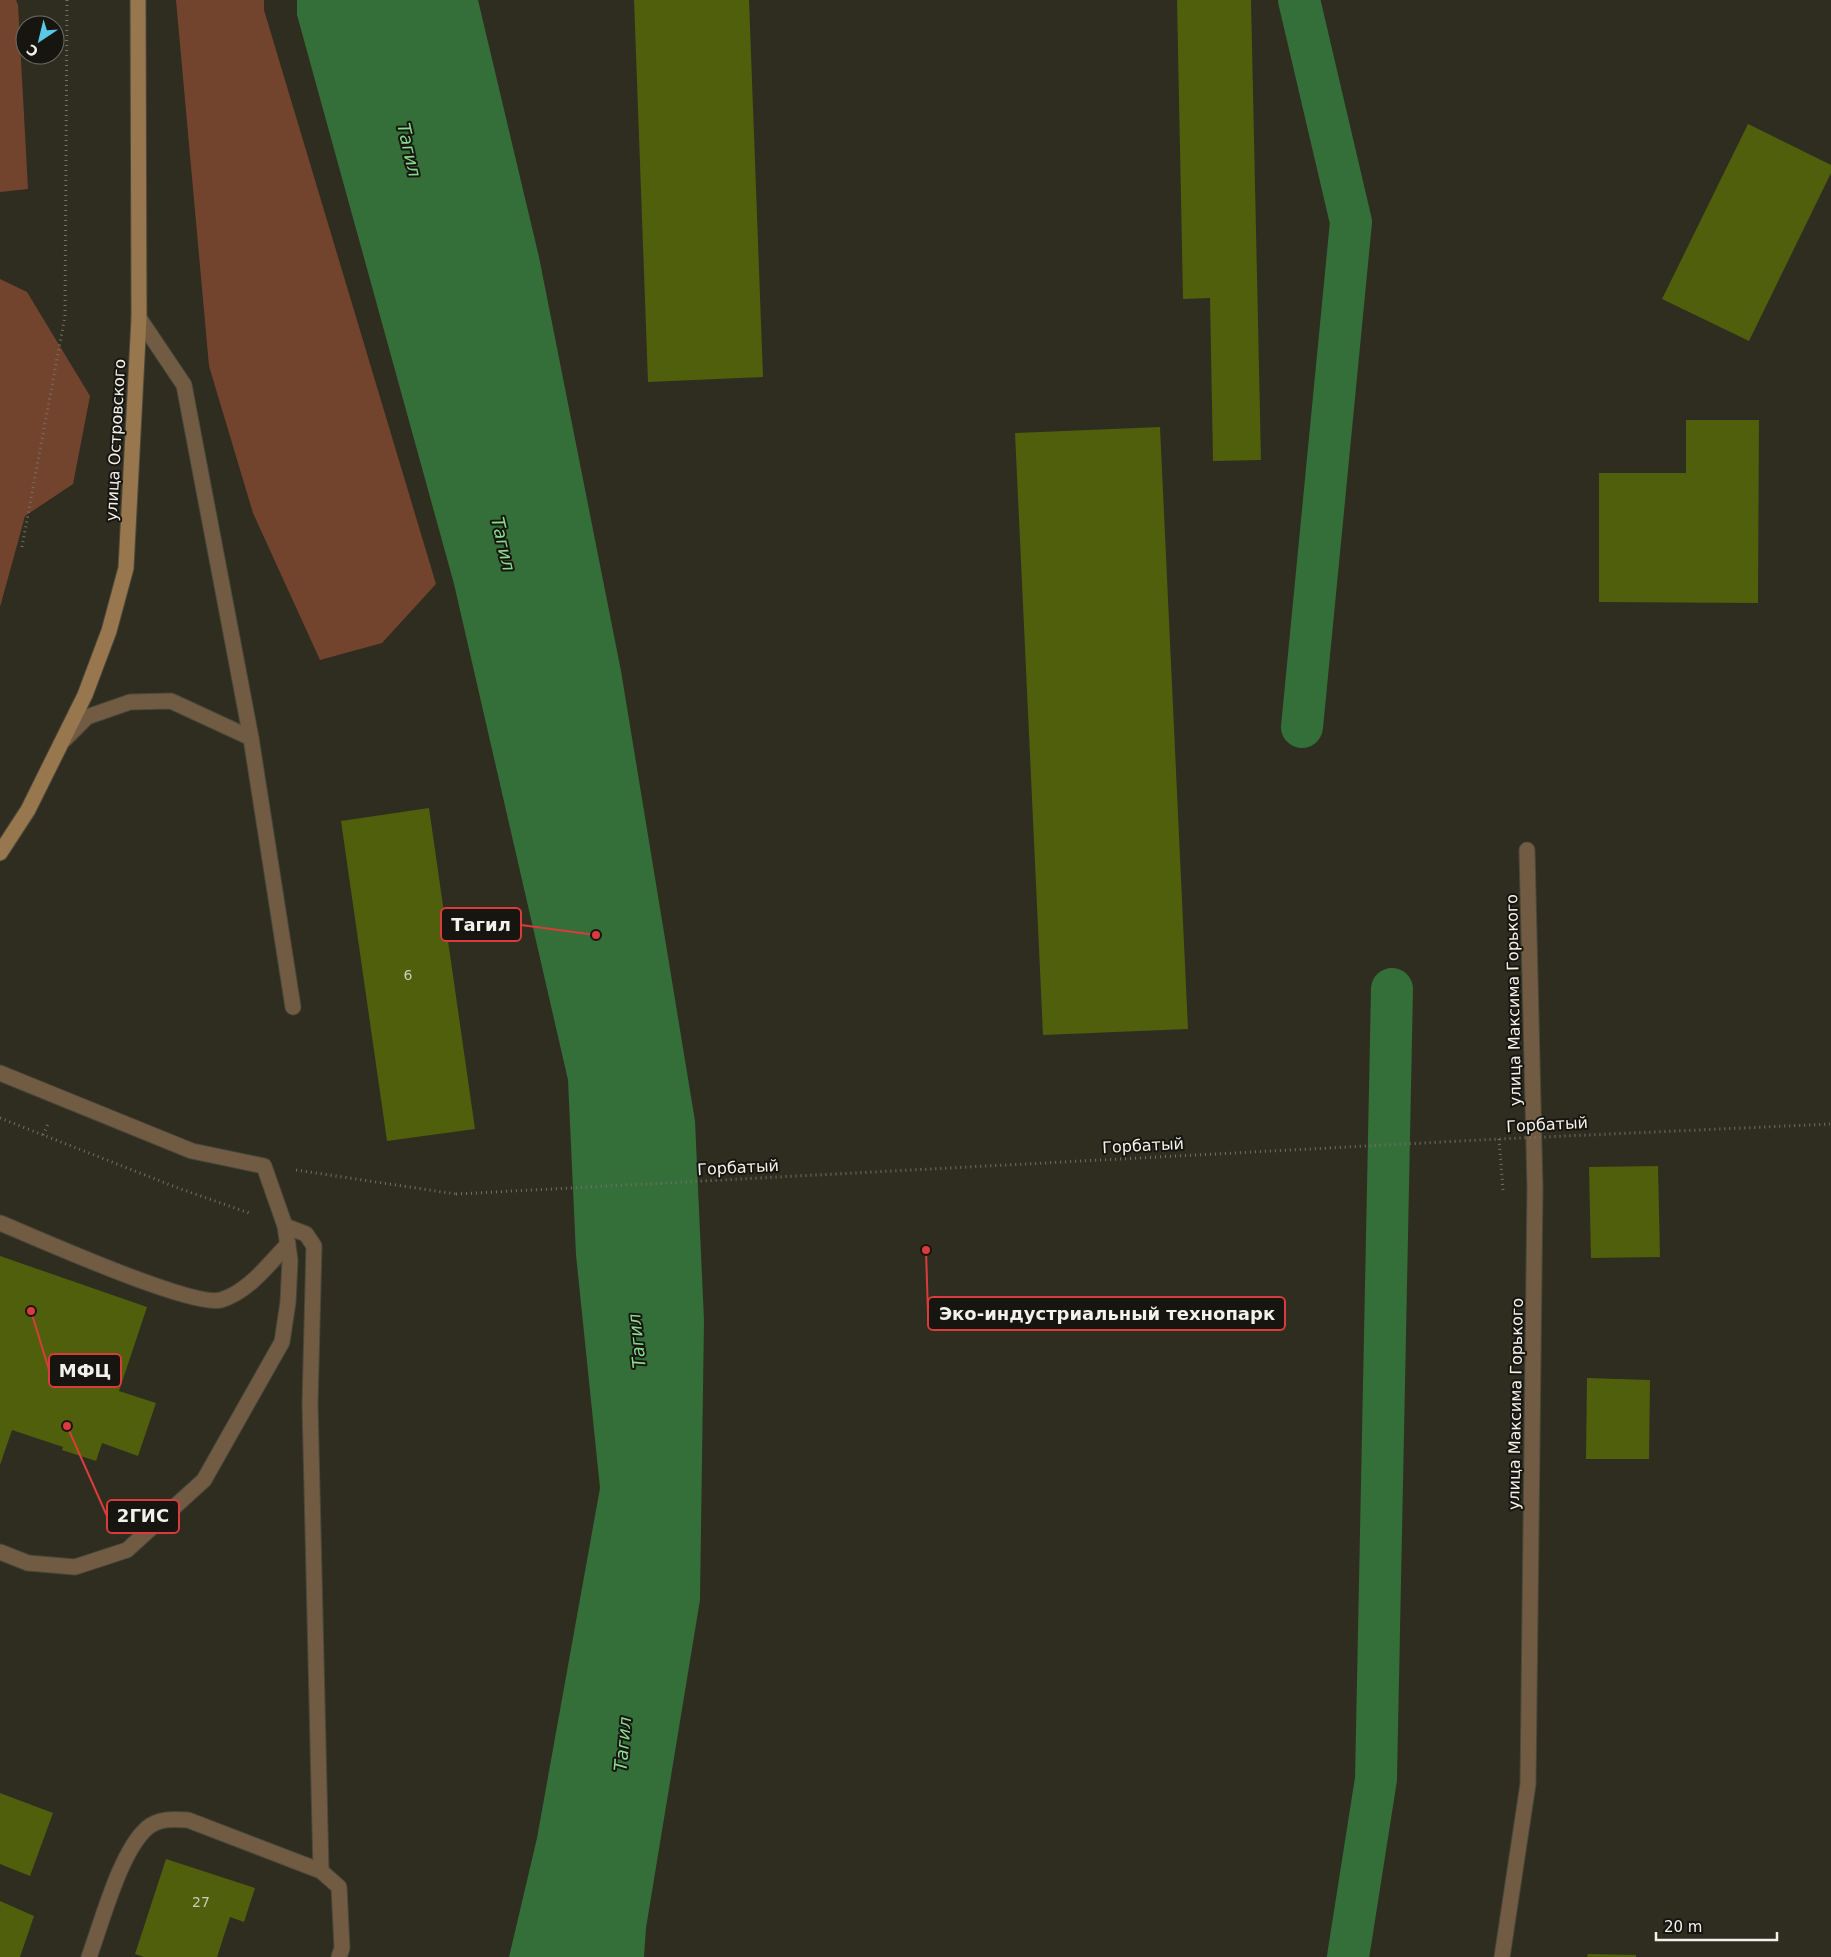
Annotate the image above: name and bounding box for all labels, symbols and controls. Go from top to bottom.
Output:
north arrow [15,15,65,65]
text: С [24,41,41,60]
water label: Тагил [393,121,426,179]
street label: улица Островского [102,358,129,522]
water label: Тагил [487,515,520,573]
street label: улица Максима Горького [1502,894,1525,1106]
callout: Тагил [441,908,521,941]
text: Тагил [451,914,511,935]
house number: 6 [404,967,413,983]
street label: Горбатый [1506,1113,1588,1136]
street label: Горбатый [1102,1134,1184,1157]
street label: Горбатый [697,1156,779,1179]
callout: Эко-индустриальный технопарк [928,1297,1285,1330]
street label: улица Максима Горького [1504,1298,1527,1510]
text: Эко-индустриальный технопарк [939,1303,1275,1324]
water label: Тагил [623,1313,650,1369]
callout: МФЦ [49,1354,121,1387]
text: МФЦ [59,1360,111,1381]
callout: 2ГИС [107,1500,179,1533]
text: 2ГИС [117,1505,169,1526]
water label: Тагил [610,1716,635,1772]
house number: 27 [192,1894,210,1910]
scale bar [1656,1910,1777,1942]
text: 20 m [1664,1918,1702,1936]

